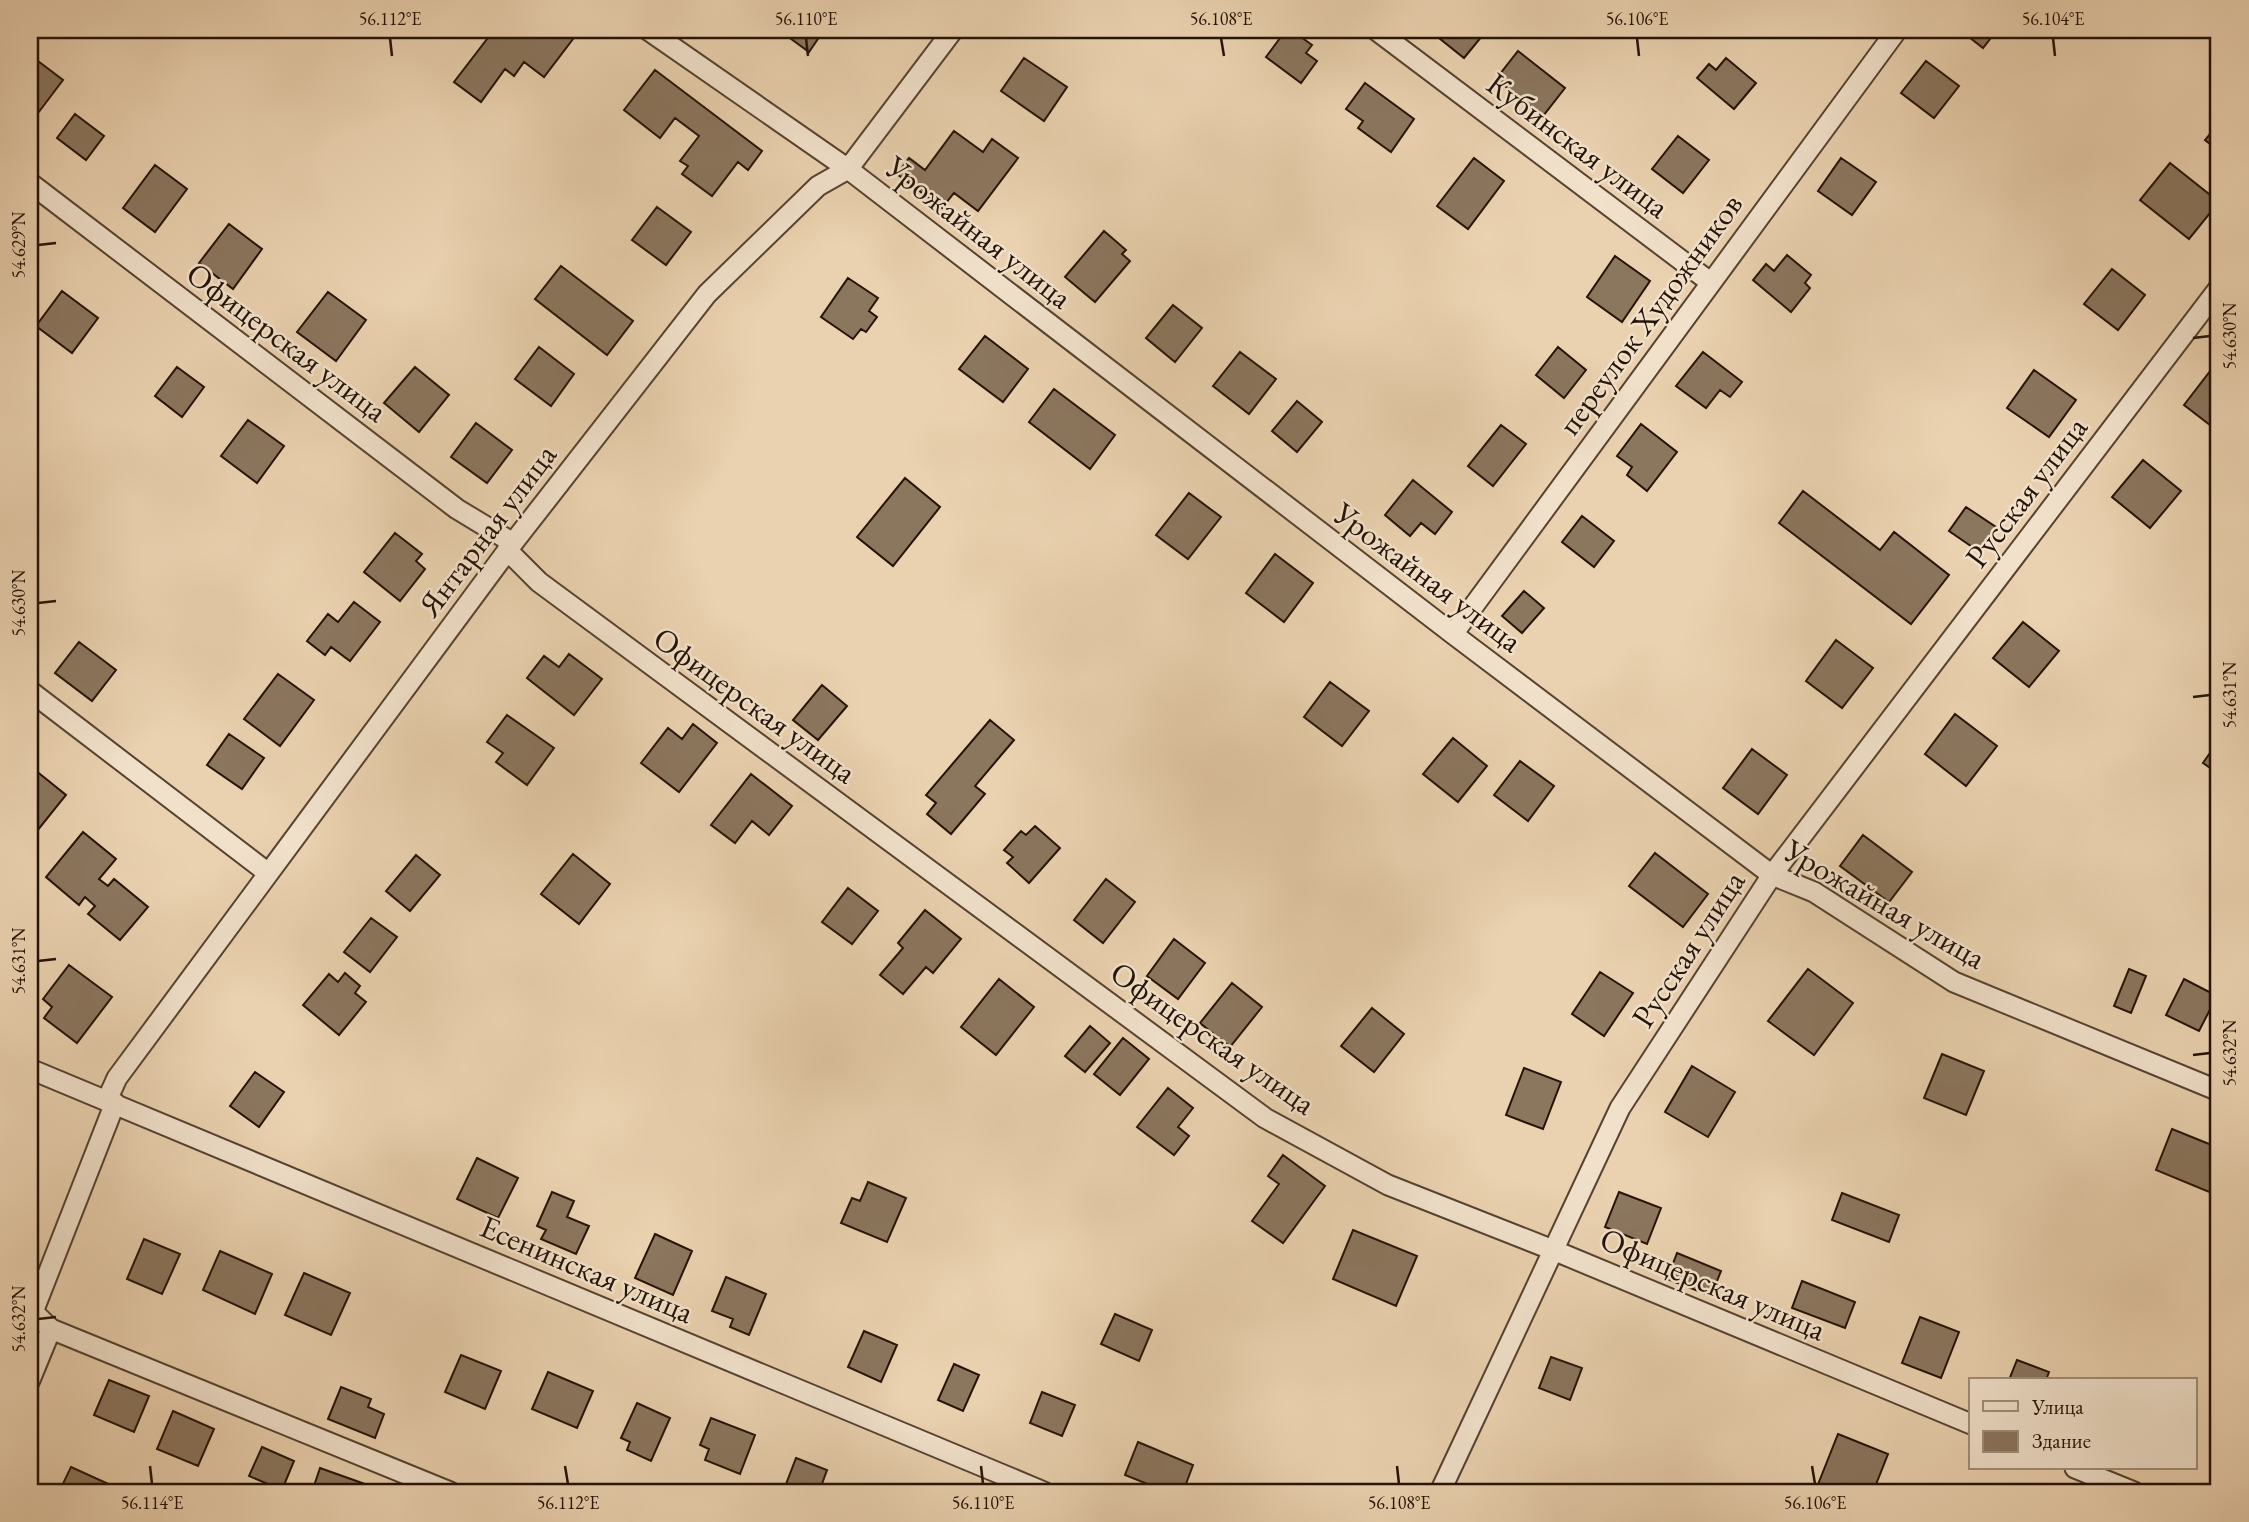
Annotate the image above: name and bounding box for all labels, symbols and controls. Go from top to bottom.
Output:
text: 56.112°E [359,7,421,30]
text: 56.110°E [775,7,837,30]
text: 56.108°E [1190,7,1252,30]
text: 56.106°E [1606,7,1668,30]
text: 56.104°E [2022,7,2084,30]
street label: Кубинская улица [1478,63,1678,228]
street label: Урожайная улица [876,145,1081,318]
street label: переулок Художников [1548,185,1752,443]
text: 54.629°N [7,211,30,278]
street label: Офицерская улица [178,253,396,431]
text: 54.630°N [2218,302,2241,369]
street label: Русская улица [1955,408,2097,576]
street label: Янтарная улица [408,435,566,626]
street label: Урожайная улица [1324,492,1531,662]
text: 54.630°N [7,569,30,636]
street label: Офицерская улица [645,617,865,793]
text: 54.631°N [2218,661,2241,728]
street label: Урожайная улица [1776,829,1993,979]
street label: Русская улица [1622,862,1754,1035]
text: 54.631°N [7,927,30,994]
street label: Офицерская улица [1102,952,1324,1124]
text: 54.632°N [2218,1019,2241,1086]
street label: Есенинская улица [474,1205,700,1333]
street label: Офицерская улица [1594,1218,1832,1351]
text: 54.632°N [7,1285,30,1352]
legend [1969,1378,2196,1470]
text: Улица [2031,1393,2084,1420]
text: Здание [2032,1427,2091,1454]
text: 56.114°E [121,1491,183,1514]
text: 56.112°E [537,1491,599,1514]
text: 56.110°E [952,1491,1014,1514]
text: 56.108°E [1368,1491,1430,1514]
text: 56.106°E [1784,1491,1846,1514]

